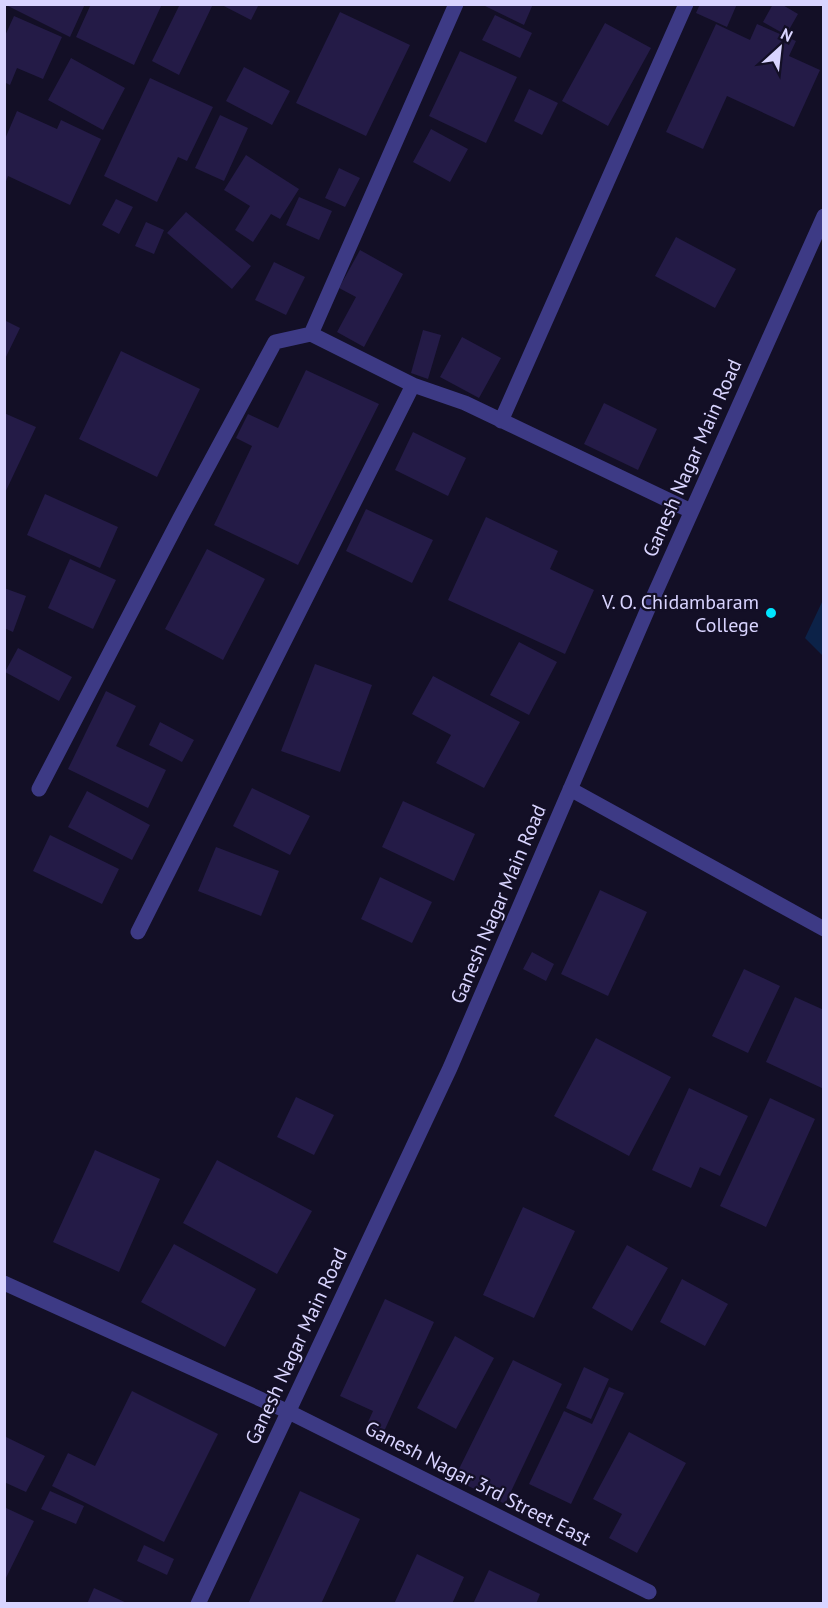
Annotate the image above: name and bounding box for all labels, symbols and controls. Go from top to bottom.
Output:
north arrow [750,18,810,78]
text: N [778,23,796,46]
street label: Ganesh Nagar Main Road [637,355,747,561]
place label: V. O. Chidambaram College [601,589,759,638]
marker: V. O. Chidambaram College [764,606,778,620]
street label: Ganesh Nagar Main Road [444,800,552,1008]
street label: Ganesh Nagar Main Road [239,1244,353,1448]
street label: Ganesh Nagar 3rd Street East [361,1415,596,1551]

